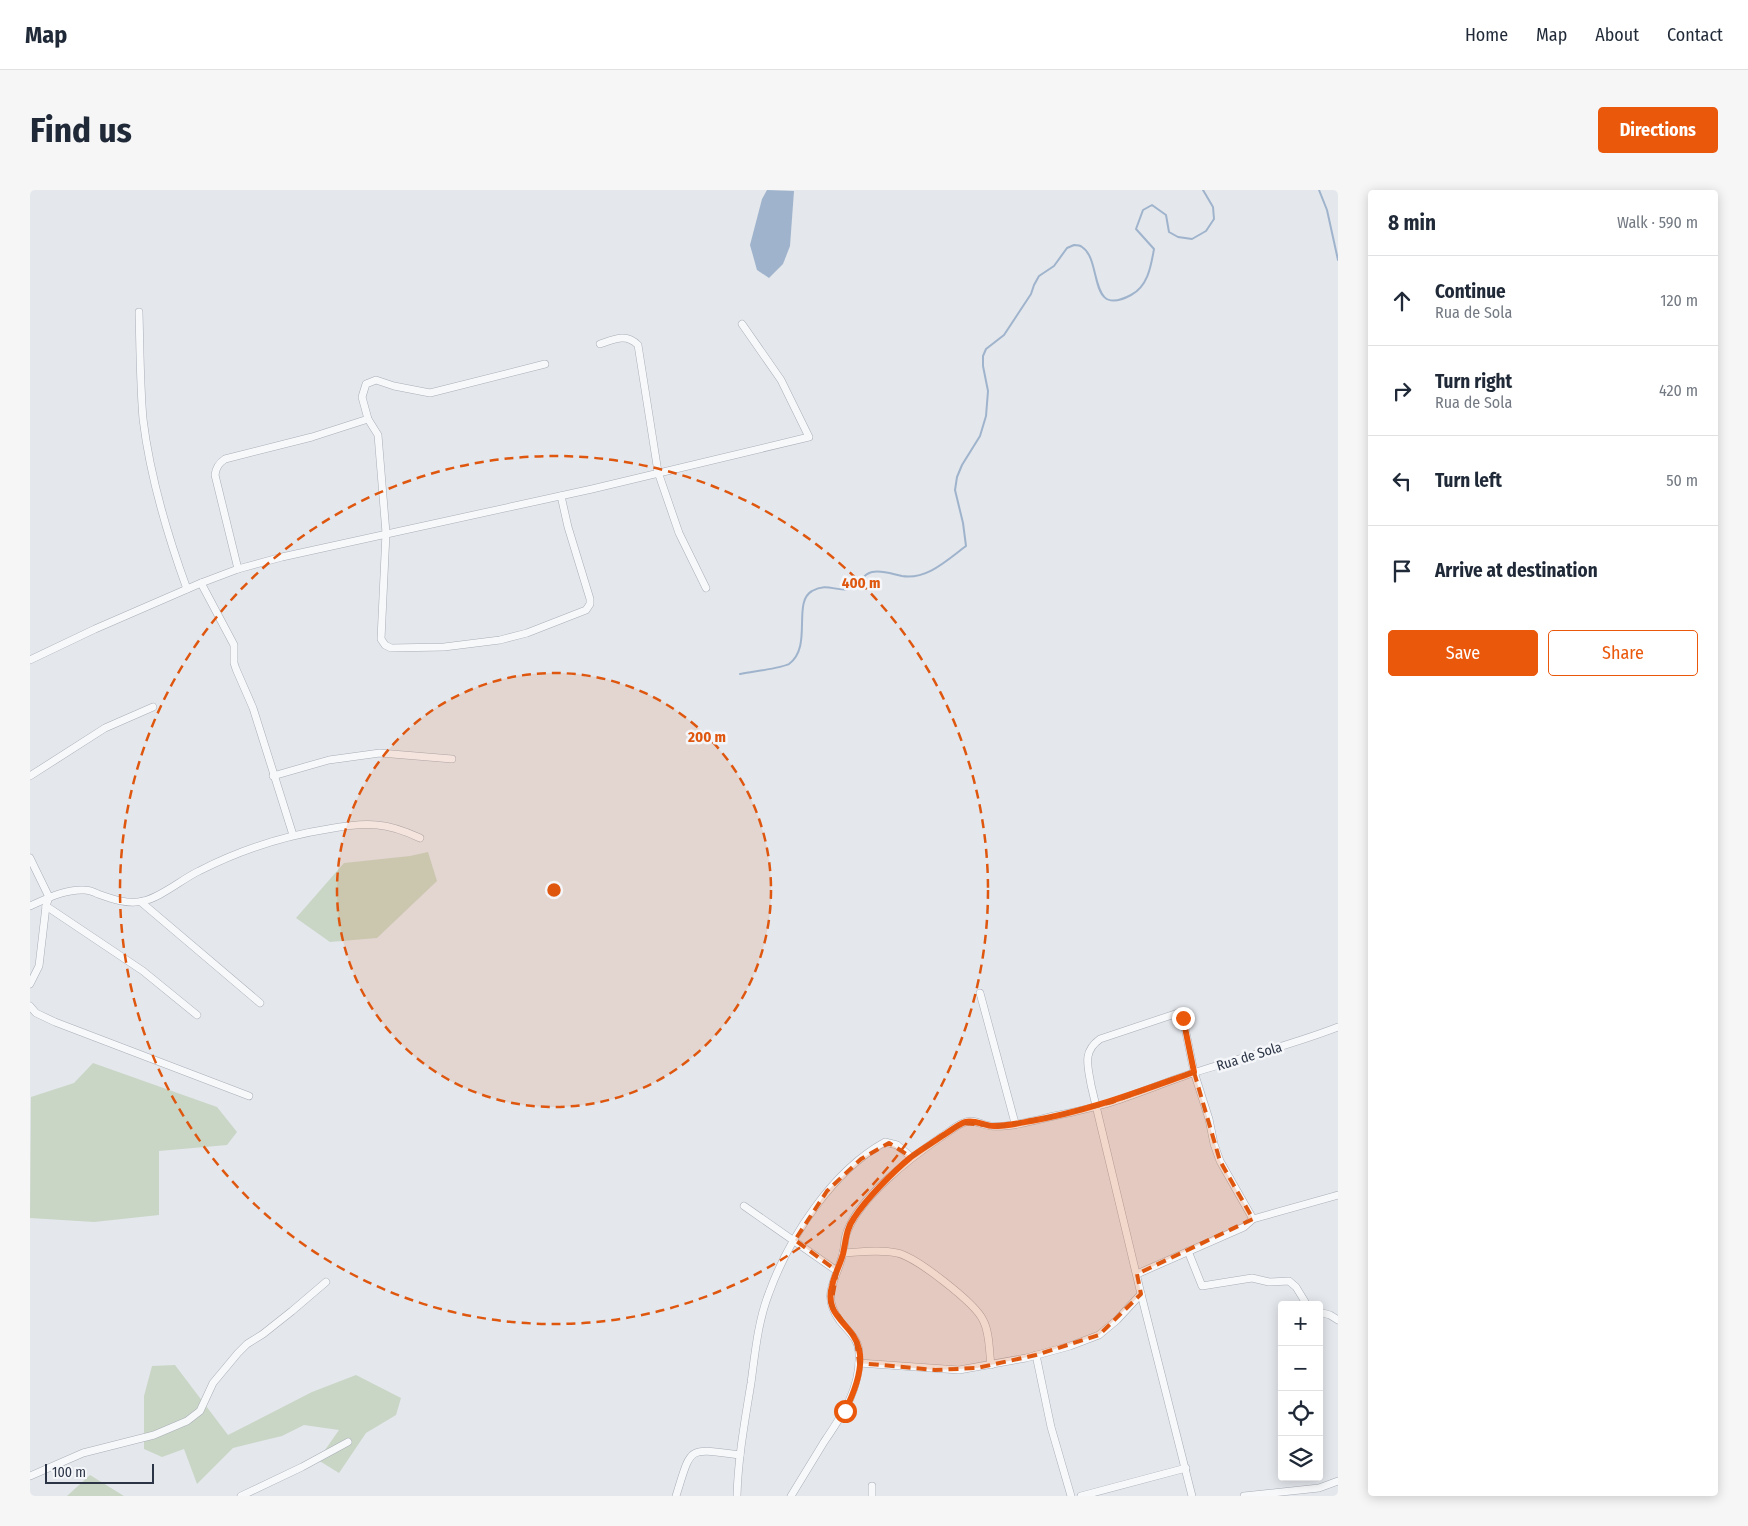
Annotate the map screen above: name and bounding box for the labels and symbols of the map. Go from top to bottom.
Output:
text: 400 m [842,574,880,592]
text: 200 m [687,728,726,746]
centre of rings [545,881,563,899]
route end [1172,1007,1195,1030]
street label: Rua de Sola [1214,1038,1284,1074]
route start [834,1400,857,1423]
scale bar [45,1461,154,1484]

